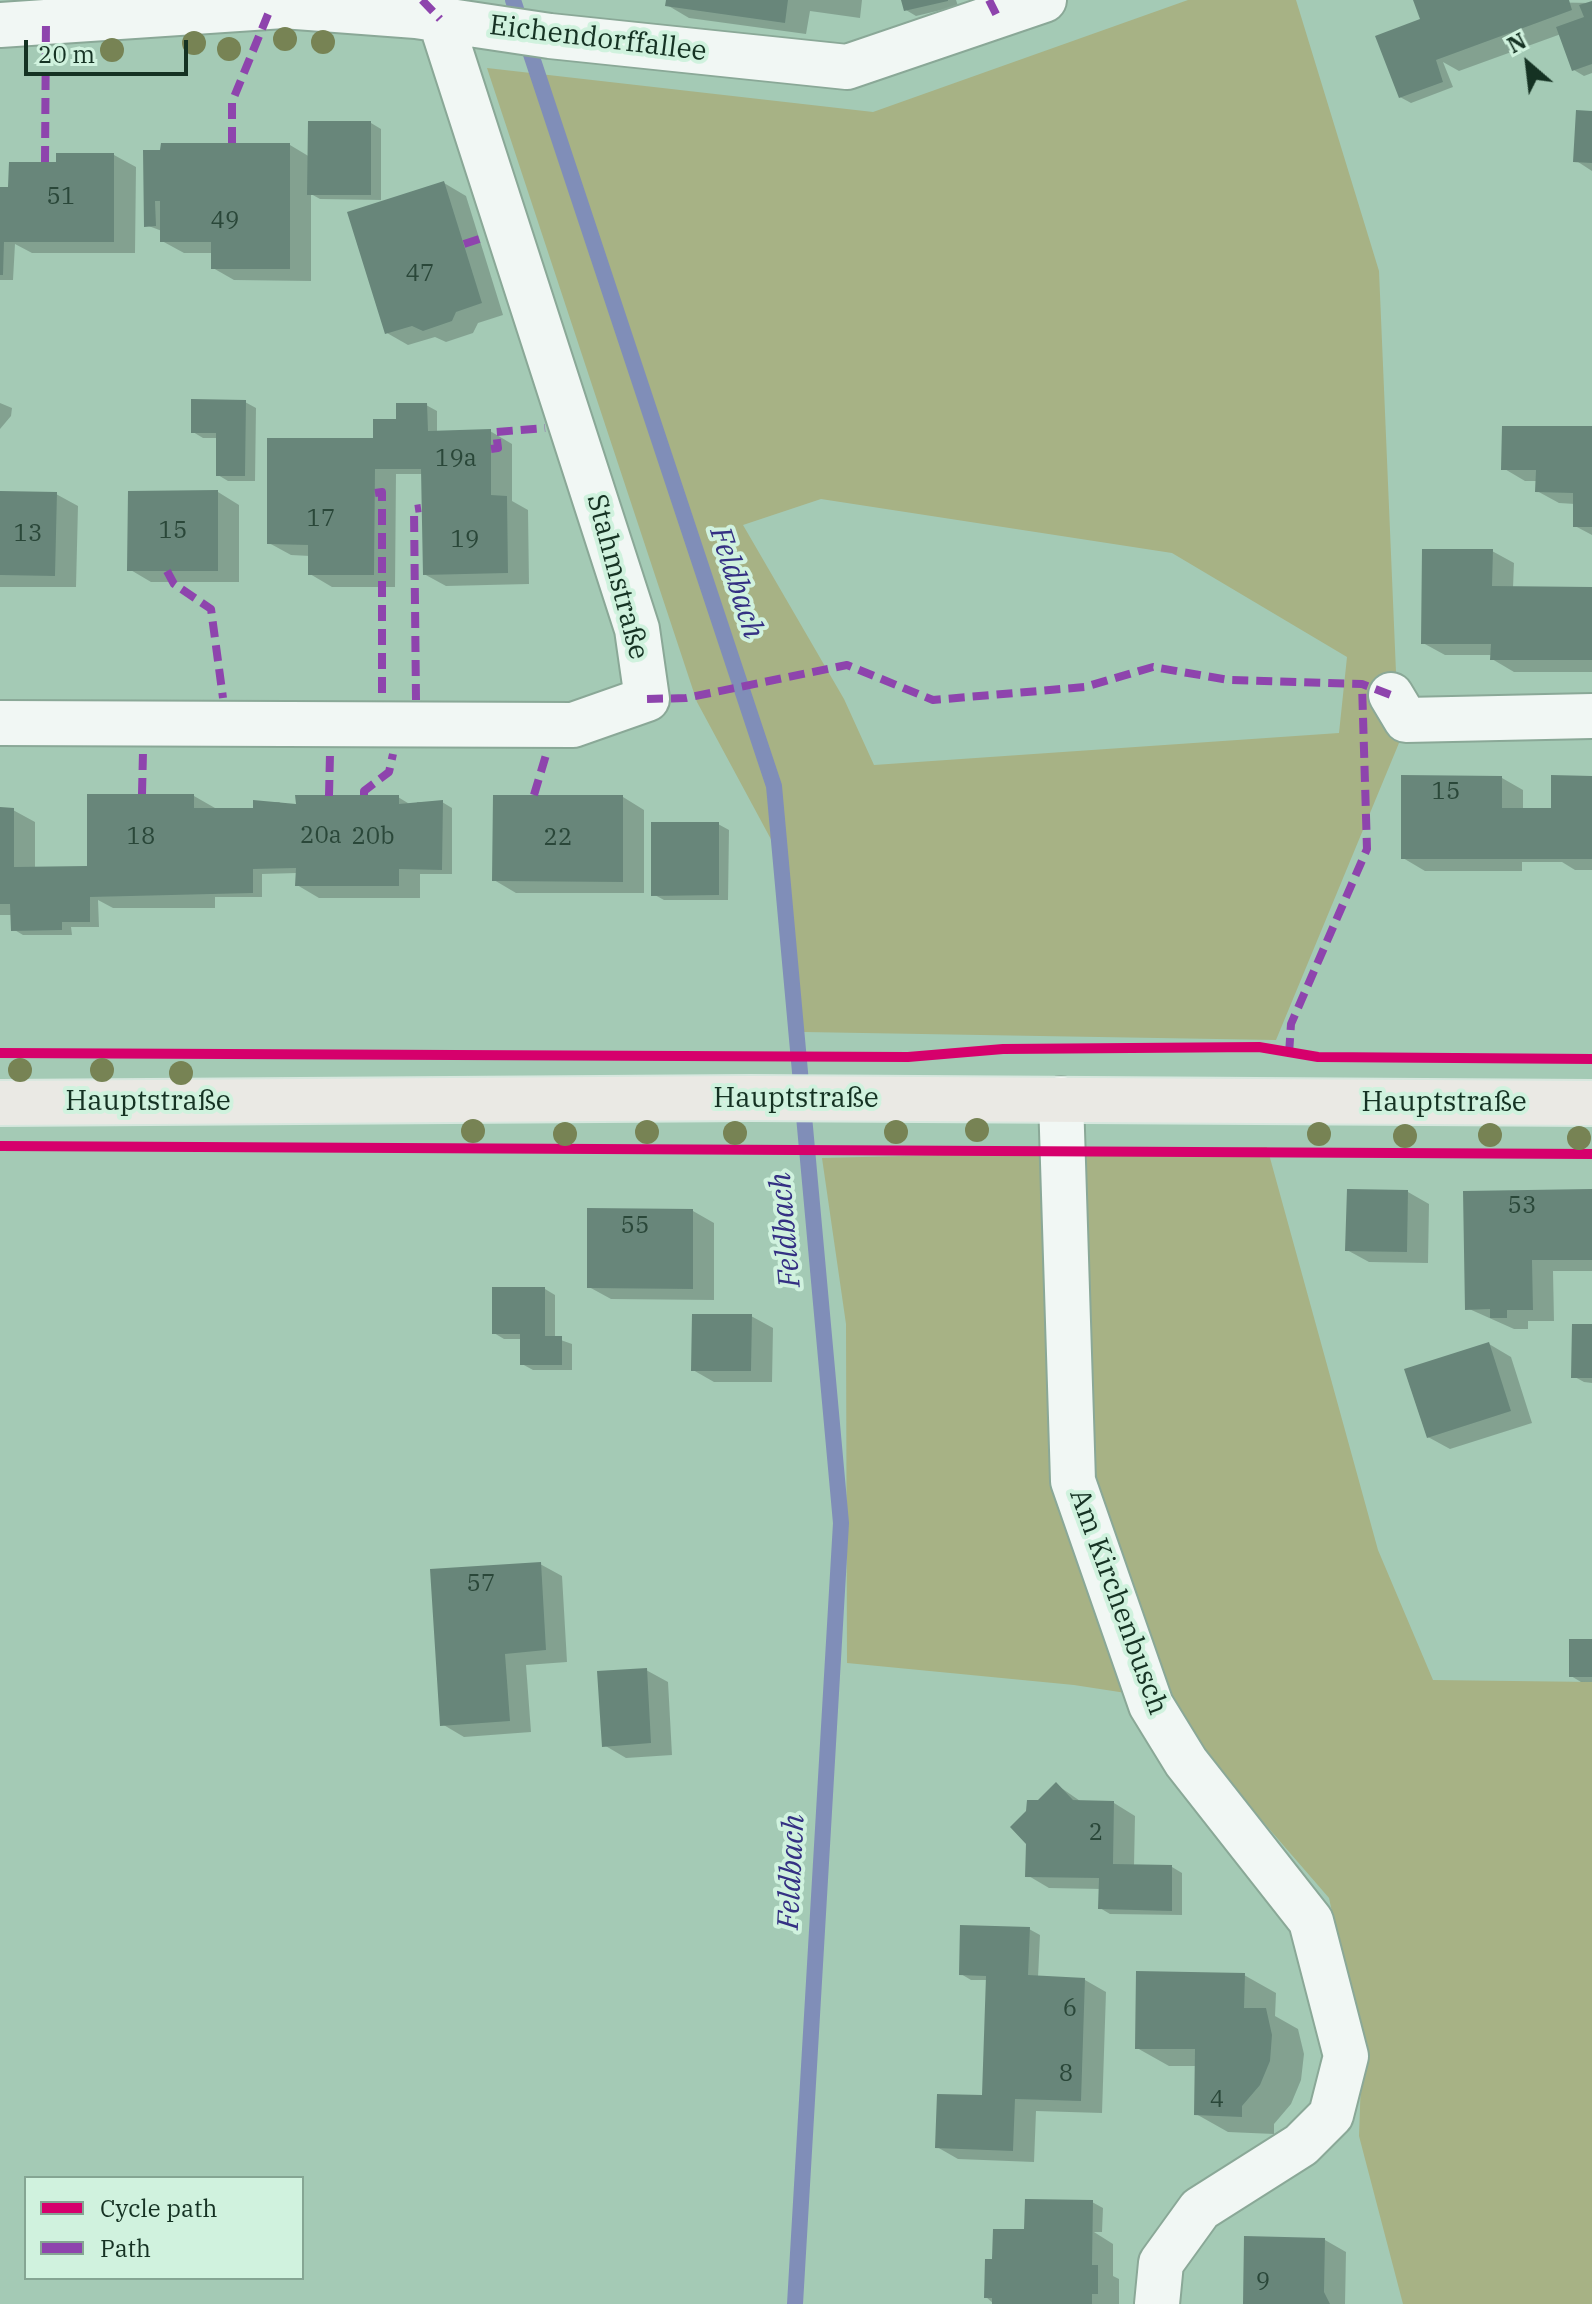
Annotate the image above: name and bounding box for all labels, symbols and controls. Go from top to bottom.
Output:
street label: Eichendorffallee [488,9,708,69]
scale bar [28,24,192,74]
north arrow [1488,24,1568,104]
text: N [1502,25,1531,59]
text: 20 m [38,38,95,70]
house number: 51 [47,183,75,211]
house number: 49 [211,207,239,235]
house number: 47 [406,260,434,288]
house number: 19a [435,445,477,473]
street label: Stahmstraße [579,491,655,663]
house number: 17 [307,505,335,533]
house number: 15 [159,517,187,545]
house number: 13 [14,520,42,548]
water label: Feldbach [701,523,771,643]
house number: 19 [451,526,479,554]
house number: 15 [1432,778,1460,806]
house number: 20a [300,822,342,850]
house number: 18 [127,823,155,851]
house number: 20b [351,823,395,851]
house number: 22 [544,824,572,852]
street label: Hauptstraße [713,1082,879,1116]
street label: Hauptstraße [65,1085,231,1119]
street label: Hauptstraße [1361,1086,1527,1120]
water label: Feldbach [763,1171,809,1289]
house number: 53 [1508,1192,1536,1220]
house number: 55 [621,1212,649,1240]
street label: Am Kirchenbusch [1062,1484,1174,1720]
house number: 57 [467,1570,495,1598]
water label: Feldbach [771,1813,813,1931]
house number: 2 [1089,1819,1103,1847]
house number: 6 [1063,1995,1077,2023]
house number: 8 [1059,2060,1073,2088]
house number: 4 [1210,2086,1224,2114]
legend [24,2176,304,2280]
text: Cycle path [100,2192,217,2224]
text: Path [100,2232,151,2264]
house number: 9 [1256,2268,1270,2296]

